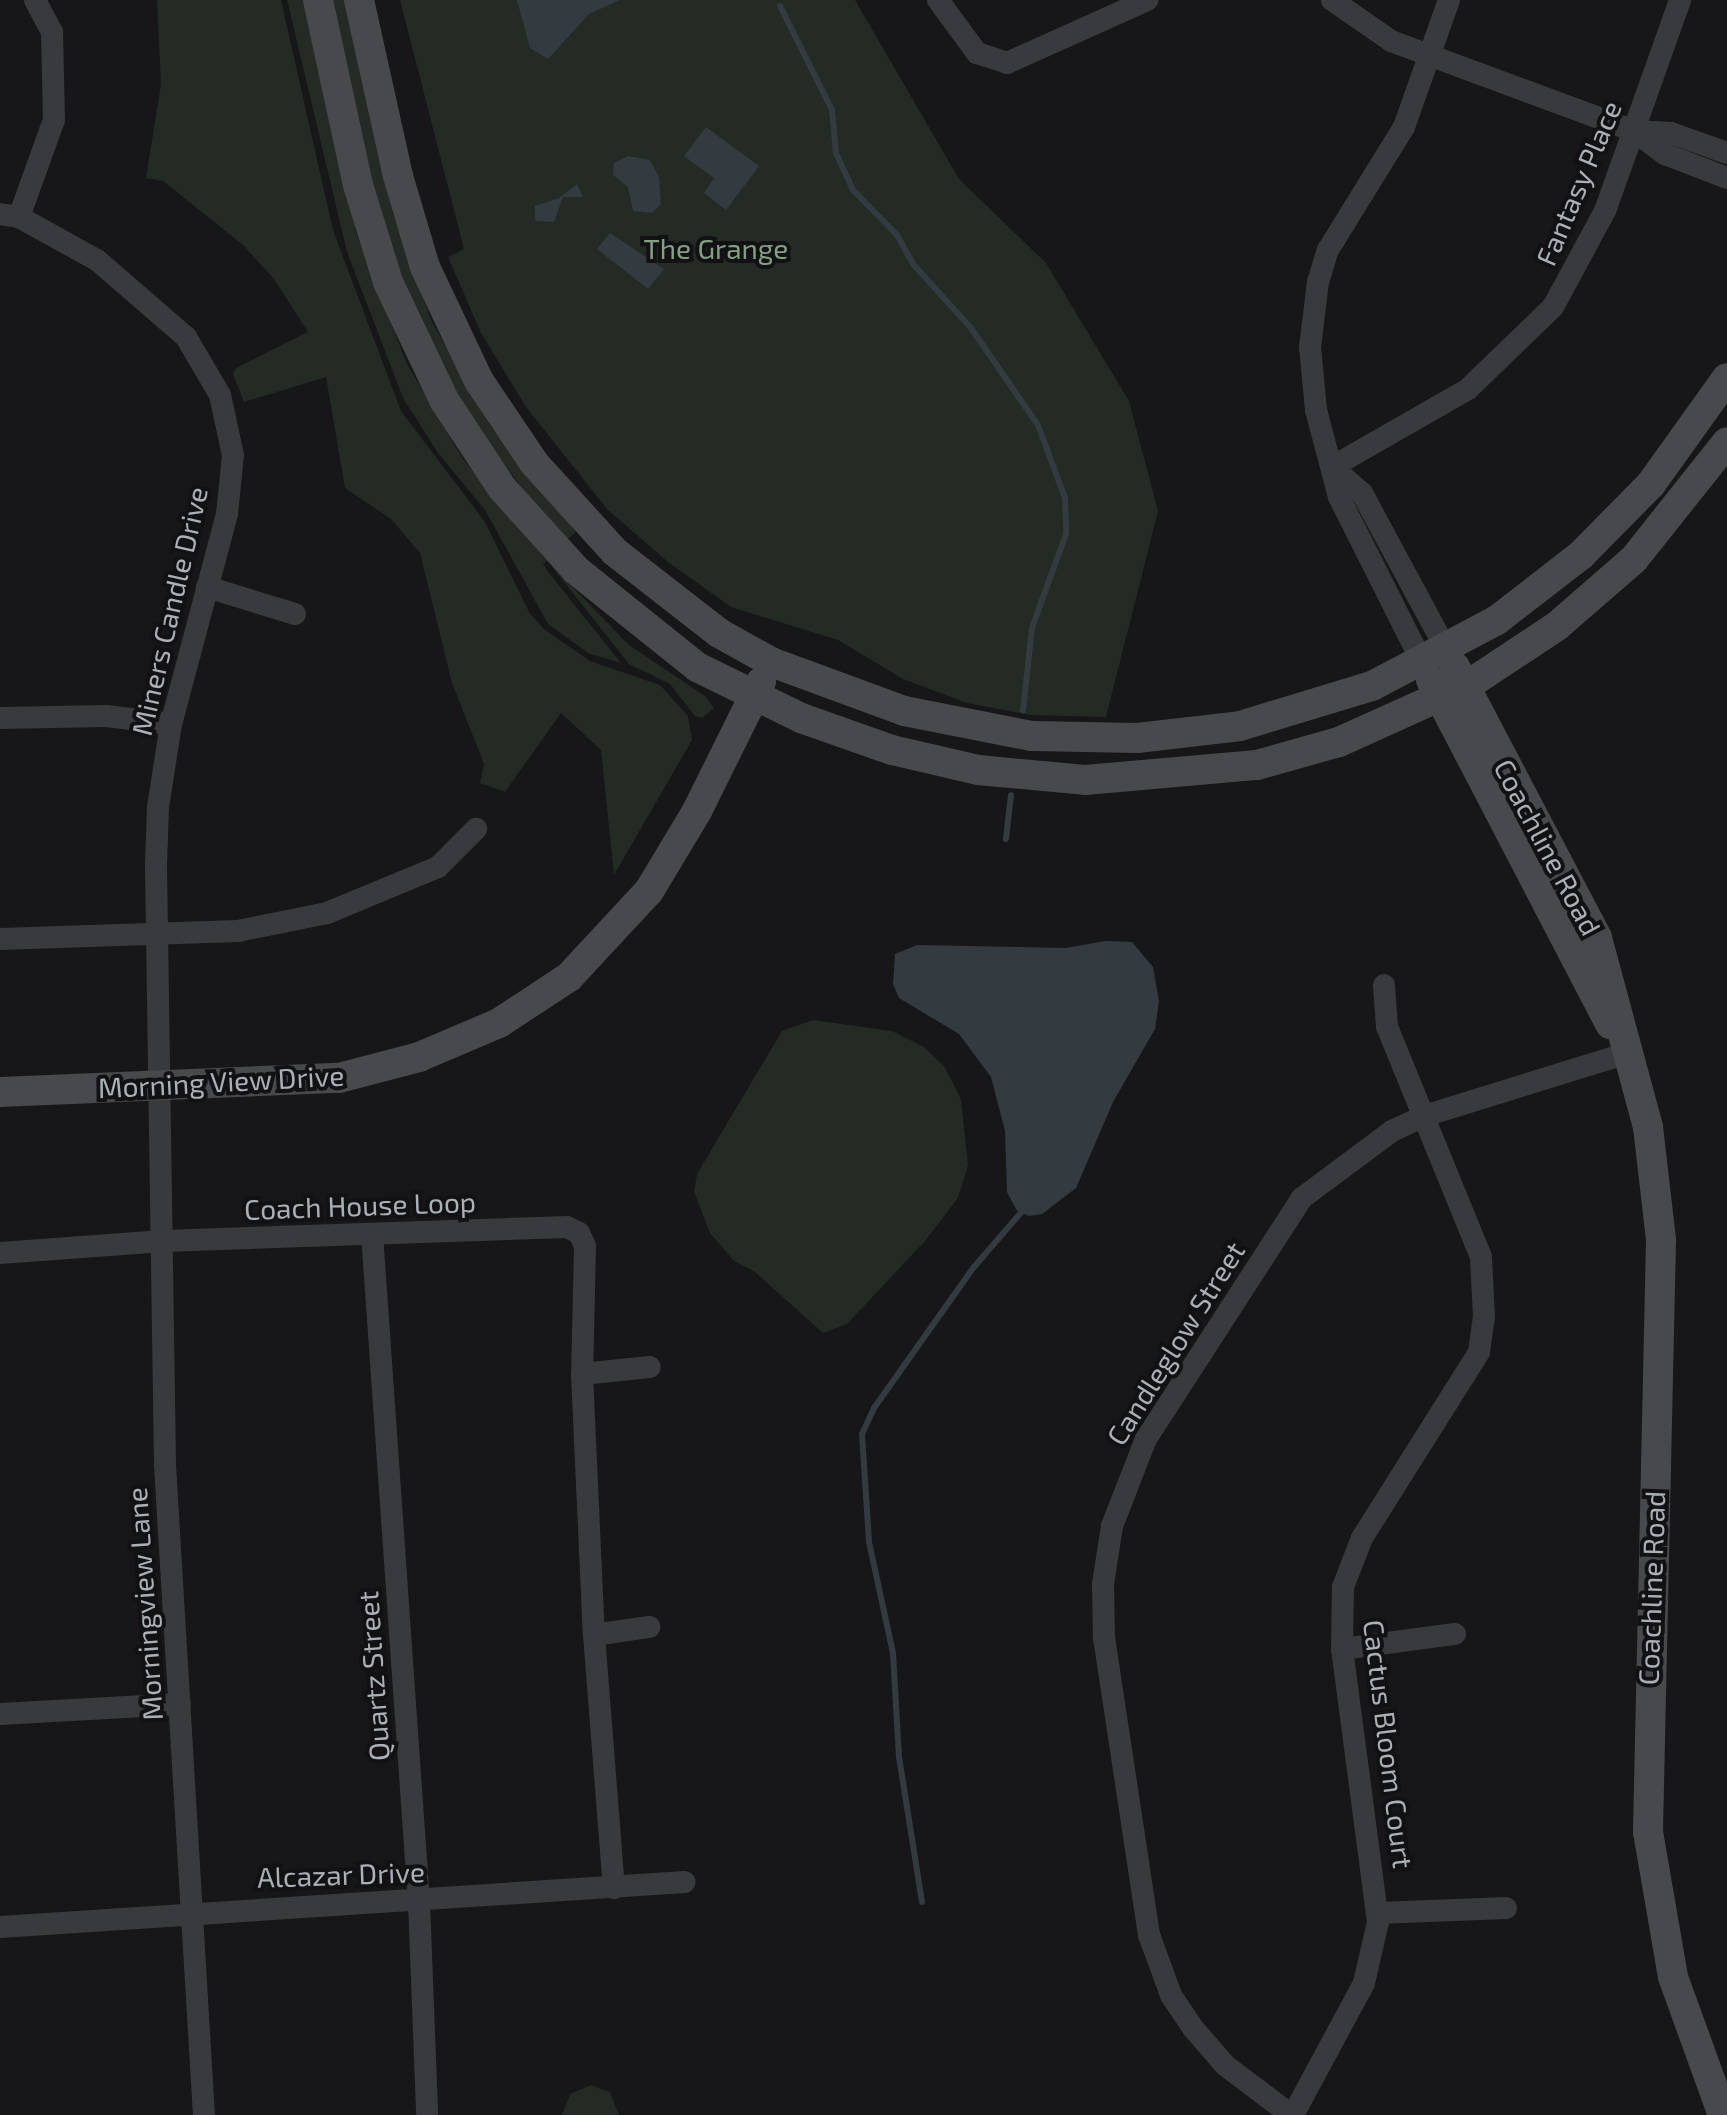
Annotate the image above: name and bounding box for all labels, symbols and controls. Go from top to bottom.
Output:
street label: Fantasy Place [1528,95,1628,271]
park label: The Grange [644,231,788,265]
street label: Miners Candle Drive [124,483,214,739]
street label: Coachline Road [1488,753,1608,941]
street label: Morning View Drive [96,1058,346,1104]
street label: Coach House Loop [244,1184,476,1226]
street label: Candleglow Street [1099,1235,1251,1451]
street label: Morningview Lane [119,1486,169,1722]
street label: Coachline Road [1631,1490,1671,1686]
street label: Quartz Street [350,1590,396,1762]
street label: Cactus Bloom Court [1357,1618,1421,1870]
street label: Alcazar Drive [256,1854,426,1894]

